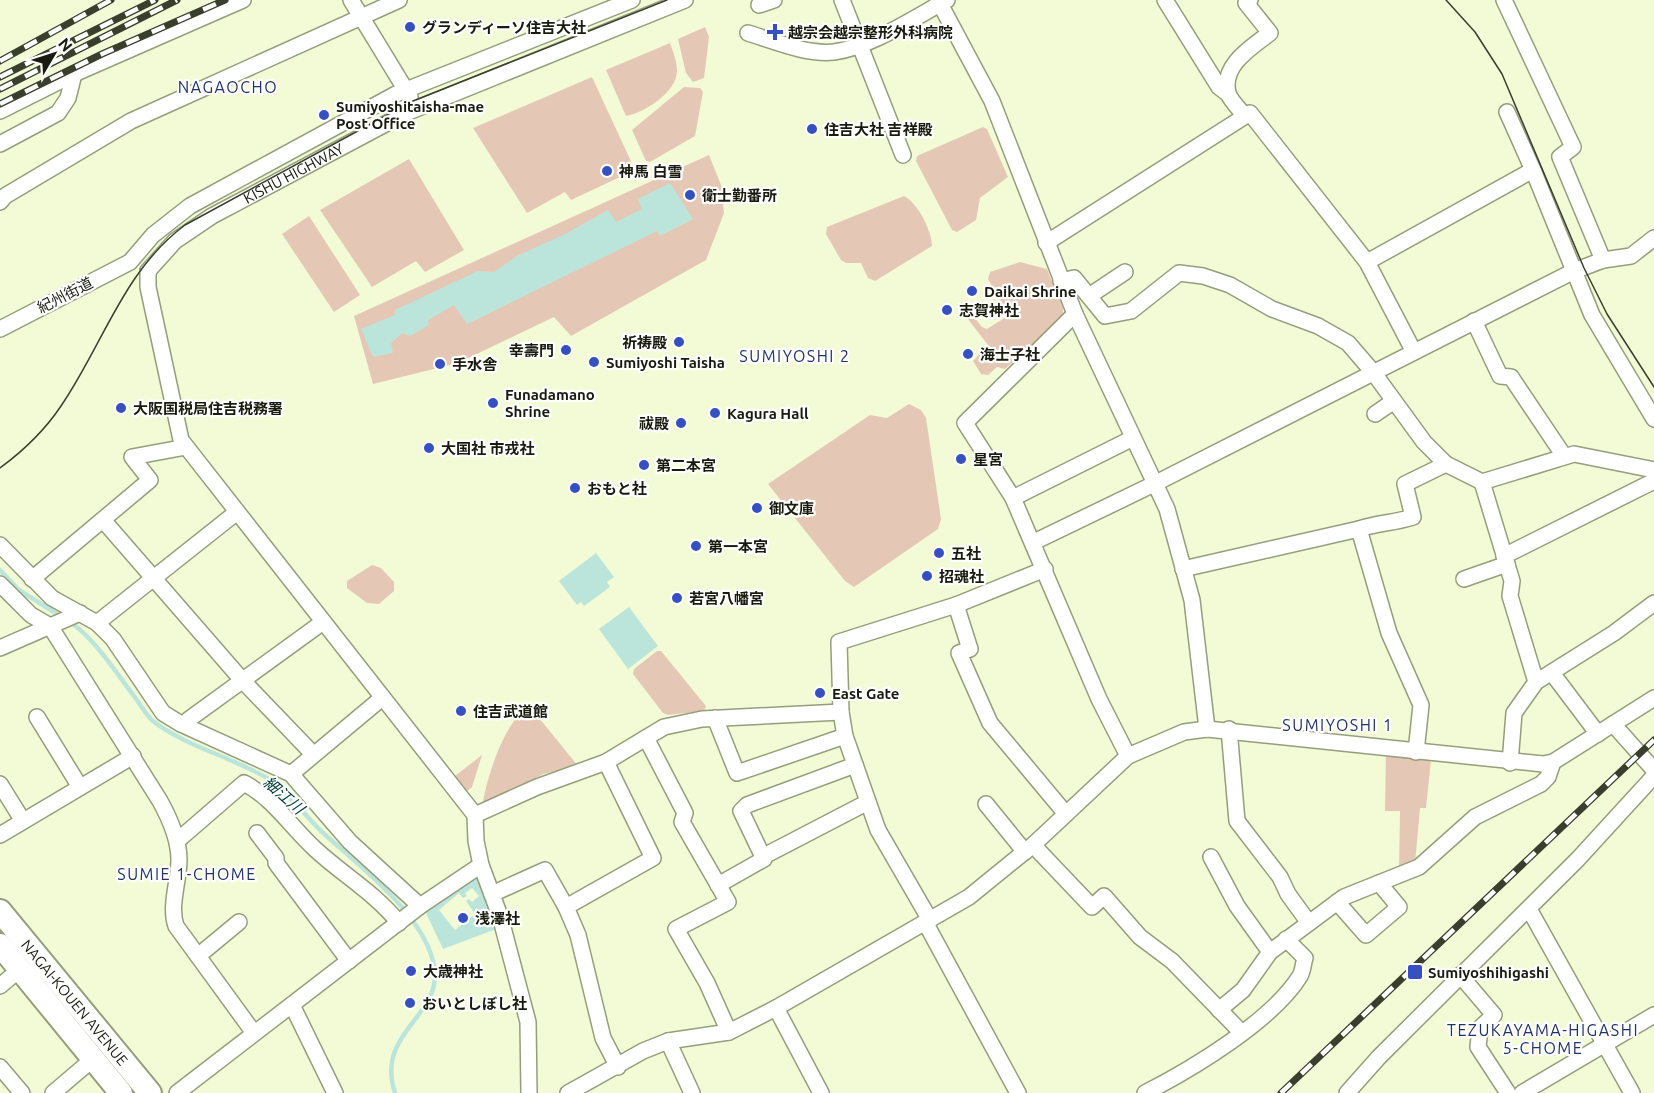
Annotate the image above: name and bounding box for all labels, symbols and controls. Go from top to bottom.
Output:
place label: グランディーソ住吉大社 [422,19,586,36]
marker: グランディーソ住吉大社 [403,20,417,34]
marker: 越宗会越宗整形外科病院 [766,23,784,41]
north arrow [24,24,84,84]
place label: 越宗会越宗整形外科病院 [788,24,953,41]
text: N [55,34,76,55]
district label: NAGAOCHO [178,78,278,96]
place label: Sumiyoshitaisha-mae Post Office [336,98,484,132]
marker: Sumiyoshitaisha-mae Post Office [317,108,331,122]
place label: 住吉大社 吉祥殿 [824,121,933,138]
marker: 住吉大社 吉祥殿 [805,122,819,136]
street label: KISHU HIGHWAY [240,139,346,206]
place label: 神馬 白雪 [618,163,683,180]
marker: 神馬 白雪 [600,164,614,178]
place label: 衛士勤番所 [702,187,777,204]
marker: 衛士勤番所 [683,188,697,202]
street label: 紀州街道 [34,274,96,316]
place label: Daikai Shrine [984,283,1076,300]
marker: Daikai Shrine [965,284,979,298]
place label: 志賀神社 [959,302,1019,319]
marker: 志賀神社 [940,303,954,317]
place label: 祈祷殿 [622,334,667,351]
marker: 祈祷殿 [672,335,686,349]
place label: 幸壽門 [509,342,554,359]
marker: 幸壽門 [559,343,573,357]
place label: 海士子社 [980,346,1040,363]
district label: SUMIYOSHI 2 [739,347,851,365]
marker: 海士子社 [961,347,975,361]
place label: Sumiyoshi Taisha [606,354,725,371]
marker: Sumiyoshi Taisha [587,355,601,369]
place label: 手水舎 [452,356,498,373]
marker: 手水舎 [433,357,447,371]
place label: Funadamano Shrine [505,386,595,420]
marker: Funadamano Shrine [486,396,500,410]
place label: 大阪国税局住吉税務署 [133,400,283,417]
marker: 大阪国税局住吉税務署 [114,401,128,415]
place label: Kagura Hall [727,405,809,422]
marker: Kagura Hall [708,406,722,420]
place label: 祓殿 [639,415,669,432]
marker: 祓殿 [674,416,688,430]
place label: 大国社 市戎社 [441,440,535,457]
marker: 大国社 市戎社 [422,441,436,455]
place label: 星宮 [973,451,1003,468]
marker: 星宮 [954,452,968,466]
place label: 第二本宮 [656,457,716,474]
marker: 第二本宮 [637,458,651,472]
place label: おもと社 [587,480,647,497]
marker: おもと社 [568,481,582,495]
place label: 御文庫 [769,500,814,517]
marker: 御文庫 [750,501,764,515]
place label: 第一本宮 [708,538,768,555]
marker: 第一本宮 [689,539,703,553]
place label: 五社 [951,545,981,562]
marker: 五社 [932,546,946,560]
place label: 招魂社 [939,568,984,585]
marker: 招魂社 [920,569,934,583]
place label: 若宮八幡宮 [689,590,764,607]
marker: 若宮八幡宮 [670,591,684,605]
place label: East Gate [832,685,899,702]
marker: East Gate [813,686,827,700]
place label: 住吉武道館 [473,703,548,720]
marker: 住吉武道館 [454,704,468,718]
district label: SUMIYOSHI 1 [1282,716,1394,734]
water label: 細江川 [260,772,310,819]
district label: SUMIE 1-CHOME [117,865,257,883]
place label: 浅澤社 [475,910,520,927]
marker: 浅澤社 [456,911,470,925]
street label: NAGAI-KOUEN AVENUE [18,936,132,1068]
place label: 大歳神社 [423,963,483,980]
marker: Sumiyoshihigashi [1406,963,1424,981]
marker: 大歳神社 [404,964,418,978]
place label: Sumiyoshihigashi [1428,964,1549,981]
place label: おいとしぼし社 [422,995,527,1012]
marker: おいとしぼし社 [403,996,417,1010]
district label: TEZUKAYAMA-HIGASHI 5-CHOME [1447,1021,1639,1057]

